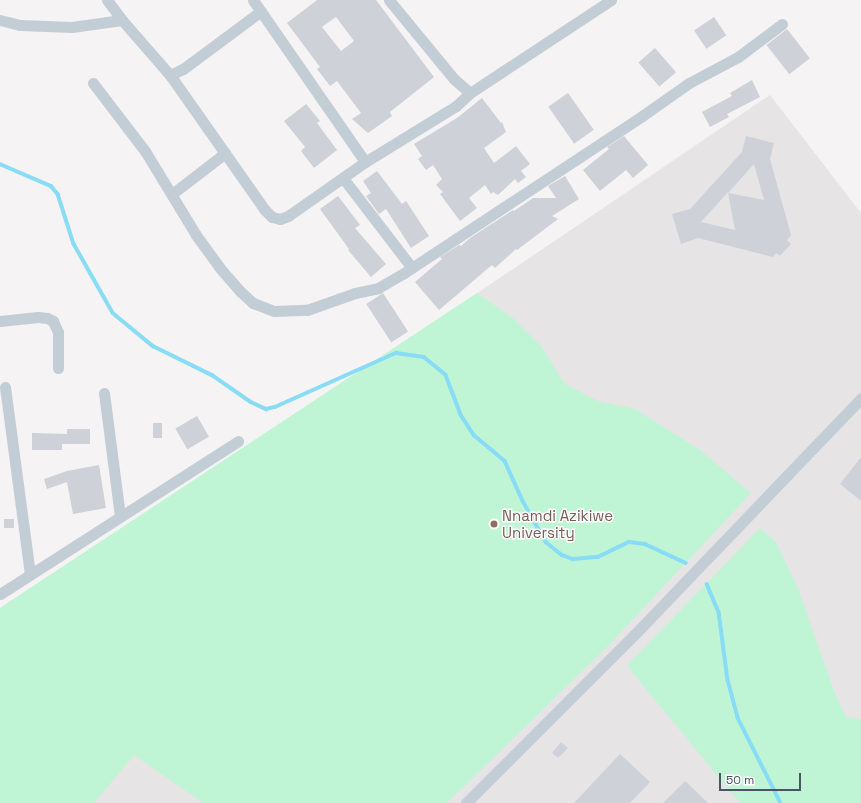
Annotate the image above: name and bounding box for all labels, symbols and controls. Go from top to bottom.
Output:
place label: Nnamdi Azikiwe University [502,506,613,541]
marker: Nnamdi Azikiwe University [489,519,499,529]
scale bar [721,765,803,791]
text: 50 m [726,772,754,788]

